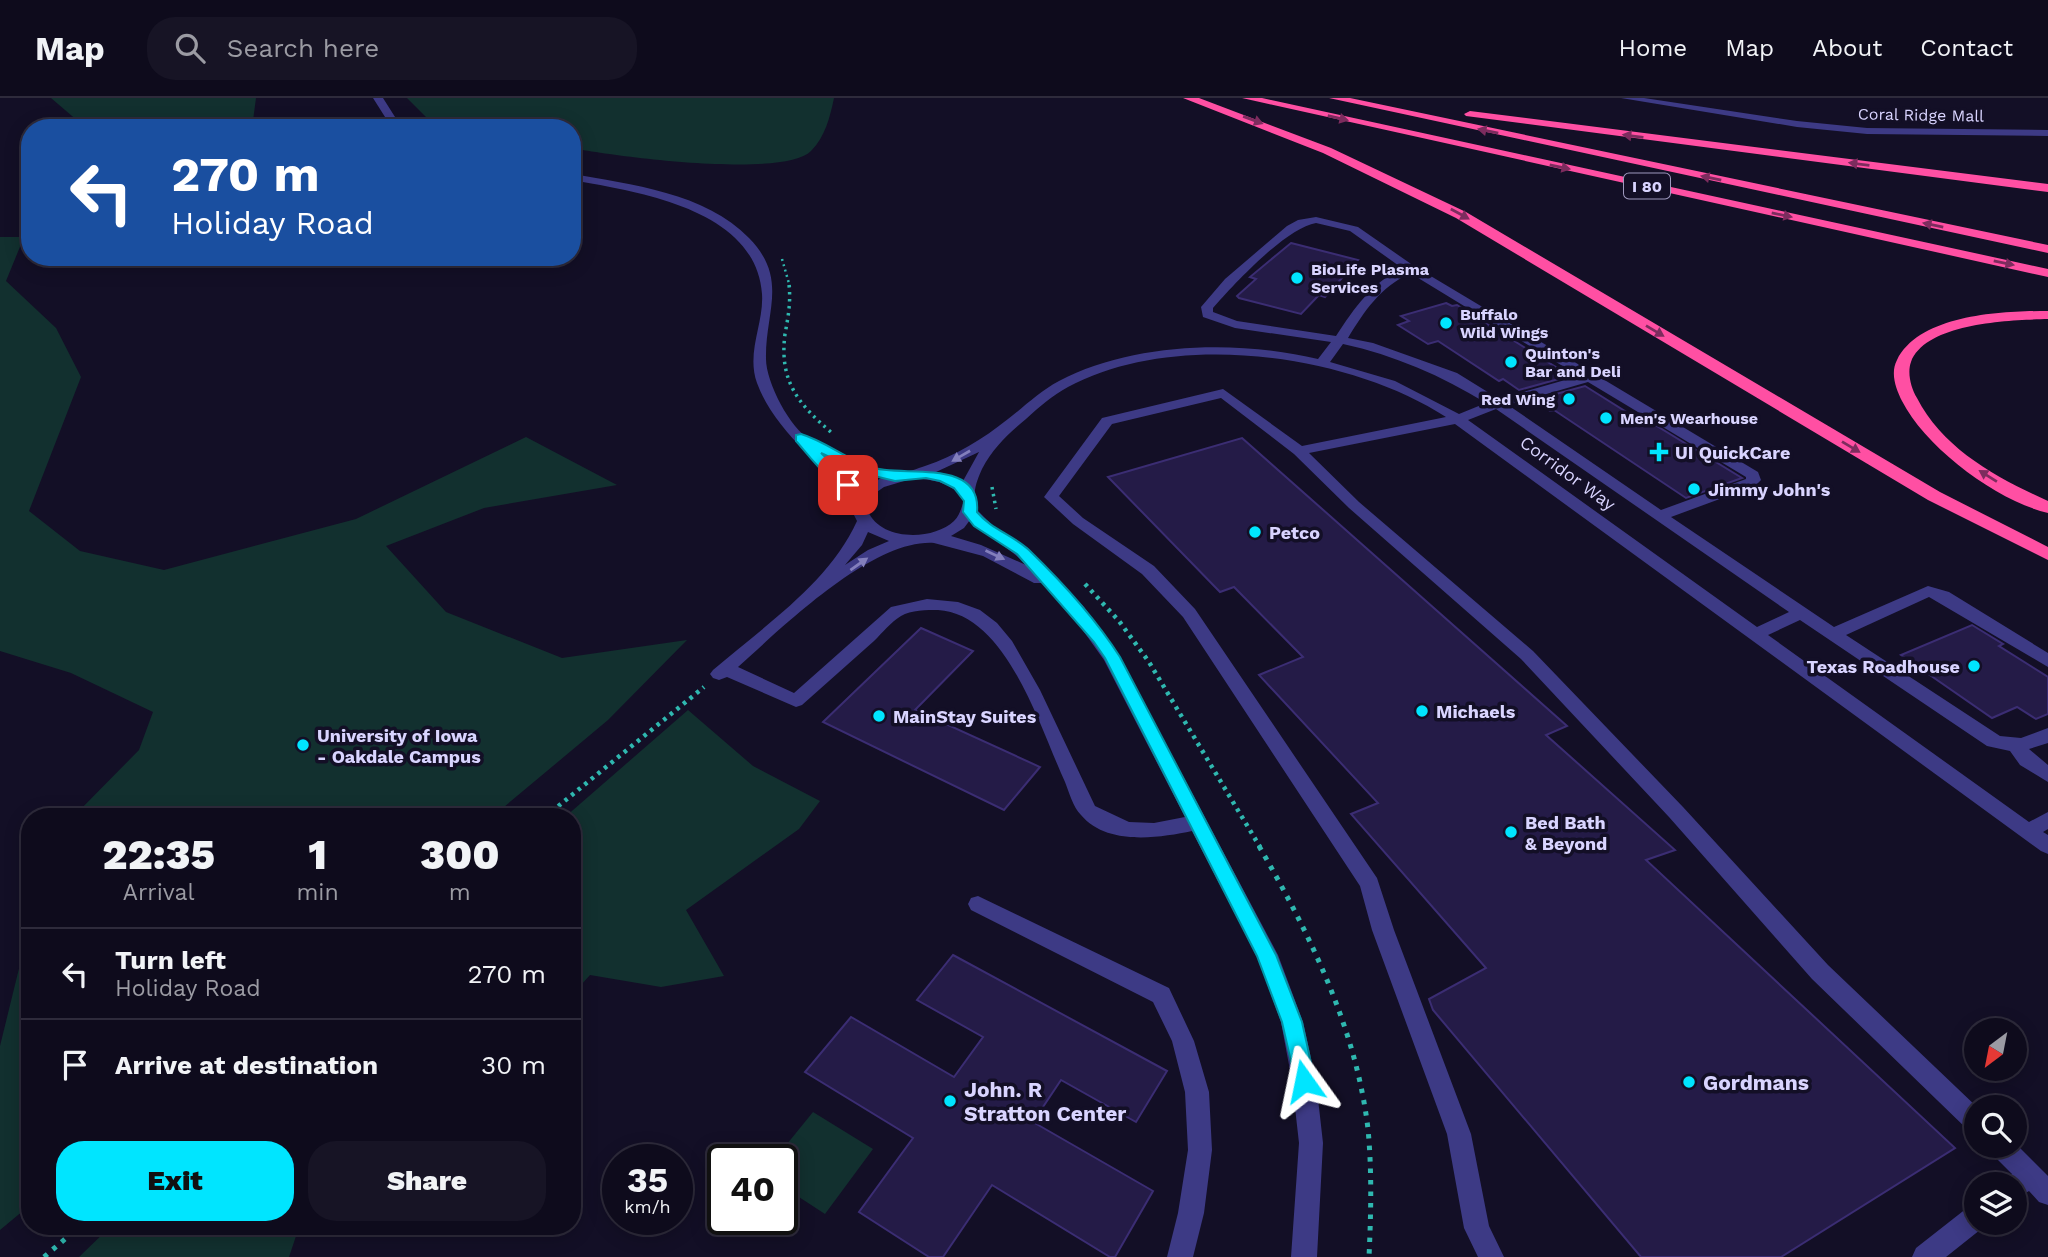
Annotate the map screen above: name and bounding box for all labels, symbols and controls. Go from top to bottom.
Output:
search box [147,17,637,80]
text: Map [35,29,105,68]
icon: search [171,29,209,67]
text: Search here [227,33,379,63]
text: Home [1619,34,1687,62]
text: Map [1725,34,1774,62]
text: About [1812,34,1882,62]
text: Contact [1920,34,2013,62]
street label: Coral Ridge Mall [1858,104,1984,126]
one-way arrow [1327,113,1349,124]
one-way arrow [1243,115,1264,126]
one-way arrow [1477,126,1499,137]
one-way arrow [1622,130,1644,141]
text: 270 m [171,145,320,203]
icon: left [56,147,147,238]
one-way arrow [1848,158,1870,169]
one-way arrow [1549,161,1571,172]
one-way arrow [1700,173,1722,184]
road number: I 80 [1624,174,1670,198]
text: Holiday Road [171,204,374,242]
one-way arrow [1450,208,1470,220]
one-way arrow [1771,210,1793,221]
one-way arrow [1922,220,1944,231]
one-way arrow [1993,258,2015,269]
place label: BioLife Plasma Services [1311,260,1430,297]
marker: BioLife Plasma Services [1289,270,1305,286]
place label: Buffalo Wild Wings [1460,305,1549,342]
marker: Buffalo Wild Wings [1438,315,1454,331]
one-way arrow [1646,324,1665,337]
place label: Quinton's Bar and Deli [1525,344,1621,381]
marker: Quinton's Bar and Deli [1503,354,1519,370]
place label: Red Wing [1481,390,1555,409]
marker: Red Wing [1561,391,1577,407]
place label: Men's Wearhouse [1620,409,1758,428]
marker: Men's Wearhouse [1598,410,1614,426]
street label: Corridor Way [1516,431,1620,515]
one-way arrow [1841,441,1860,453]
marker: UI QuickCare [1649,442,1669,462]
place label: UI QuickCare [1675,442,1790,463]
one-way arrow [951,450,970,462]
pin [818,455,878,515]
icon: arrive [829,466,867,504]
one-way arrow [1978,469,1997,482]
place label: Jimmy John's [1708,479,1831,500]
marker: Jimmy John's [1686,481,1702,497]
place label: Petco [1269,522,1320,543]
marker: Petco [1247,524,1263,540]
one-way arrow [985,549,1005,560]
one-way arrow [850,557,868,571]
place label: Texas Roadhouse [1807,656,1960,677]
marker: Texas Roadhouse [1966,658,1982,674]
place label: Michaels [1436,701,1516,722]
marker: Michaels [1414,703,1430,719]
place label: MainStay Suites [893,706,1037,727]
marker: MainStay Suites [871,708,887,724]
place label: University of Iowa - Oakdale Campus [317,725,481,767]
marker: University of Iowa - Oakdale Campus [295,737,311,753]
place label: Bed Bath & Beyond [1525,812,1607,854]
marker: Bed Bath & Beyond [1503,824,1519,840]
text: 22:35 [102,830,215,879]
text: 1 [308,830,327,879]
text: 300 [420,830,500,879]
text: Arrival [123,879,195,906]
text: min [296,879,339,906]
text: m [449,879,471,906]
text: Turn left [115,945,226,975]
icon: left [56,955,94,993]
text: 270 m [467,959,546,989]
text: Holiday Road [115,975,261,1002]
north arrow [1964,1018,2026,1082]
map controls [1964,1018,2027,1235]
position arrow [1267,1044,1341,1118]
icon: arrive [56,1046,94,1084]
text: Arrive at destination [115,1050,378,1080]
text: 30 m [481,1050,546,1080]
place label: Gordmans [1703,1070,1809,1095]
marker: Gordmans [1681,1074,1697,1090]
place label: John. R Stratton Center [964,1077,1126,1126]
marker: John. R Stratton Center [942,1093,958,1109]
button: search [1964,1095,2027,1158]
button: Exit [56,1141,294,1221]
button: Share [308,1141,546,1221]
speed limit sign: 40 [707,1144,798,1235]
text: 35 [627,1159,668,1201]
button: layers [1964,1172,2027,1235]
text: km/h [624,1196,671,1217]

